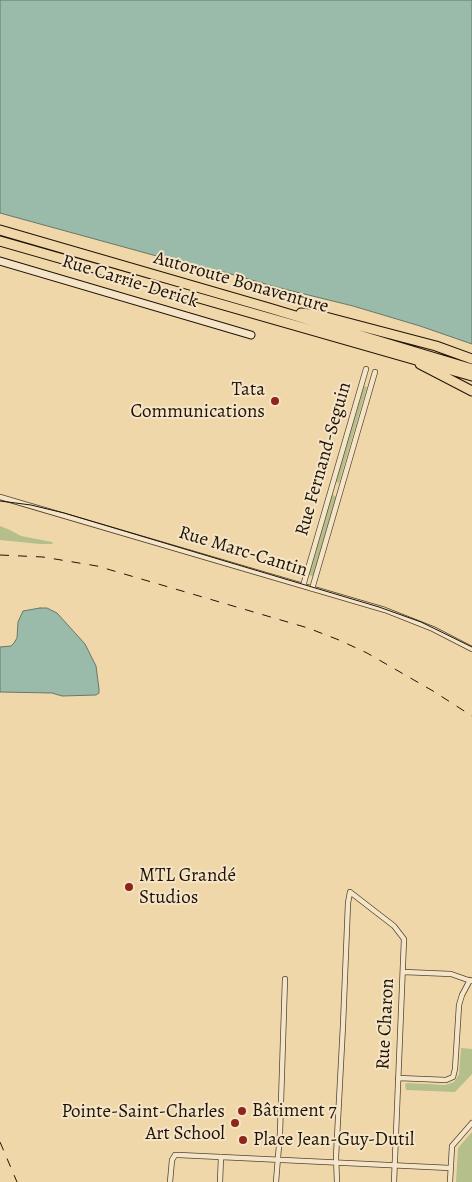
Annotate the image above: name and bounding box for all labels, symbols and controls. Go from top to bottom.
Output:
street label: Autoroute Bonaventure [151,247,331,319]
street label: Rue Carrie-Derick [59,250,201,314]
place label: Tata Communications [130,379,265,423]
street label: Rue Fernand-Seguin [291,379,357,539]
marker: Tata Communications [269,395,281,407]
street label: Rue Marc-Cantin [176,522,310,582]
place label: MTL Grandé Studios [139,865,236,909]
marker: MTL Grandé Studios [123,881,135,893]
street label: Rue Charon [372,978,400,1070]
place label: Bâtiment 7 [252,1100,337,1122]
place label: Pointe-Saint-Charles Art School [61,1101,225,1145]
marker: Bâtiment 7 [236,1105,248,1117]
marker: Pointe-Saint-Charles Art School [229,1117,241,1129]
place label: Place Jean-Guy-Dutil [253,1129,414,1151]
marker: Place Jean-Guy-Dutil [237,1134,249,1146]

